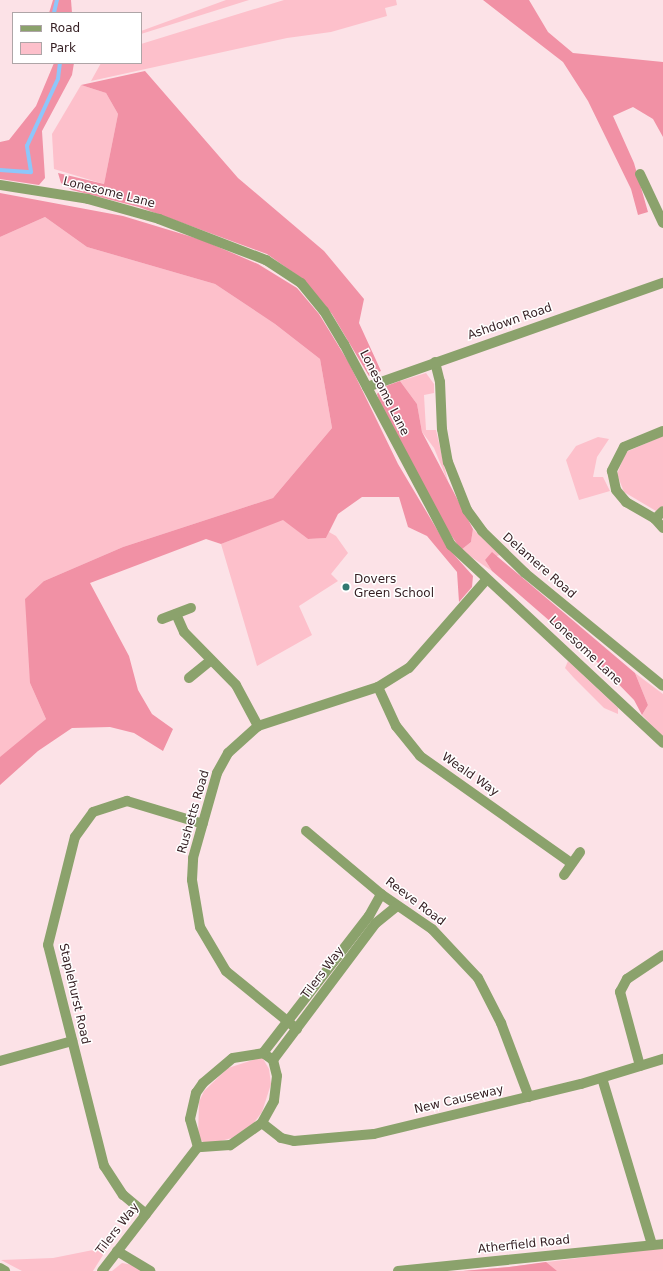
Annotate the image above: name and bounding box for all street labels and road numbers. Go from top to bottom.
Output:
street label: Lonesome Lane [62,175,156,211]
street label: Ashdown Road [466,301,554,343]
street label: Lonesome Lane [356,348,412,438]
street label: Delamere Road [499,530,579,602]
street label: Lonesome Lane [546,614,624,688]
street label: Weald Way [439,750,501,800]
street label: Rushetts Road [175,769,213,855]
street label: Reeve Road [382,875,448,929]
street label: Staplehurst Road [55,942,93,1046]
street label: Tilers Way [299,944,347,1002]
street label: New Causeway [413,1083,505,1117]
street label: Tilers Way [93,1200,143,1258]
street label: Atherfield Road [477,1233,571,1257]

